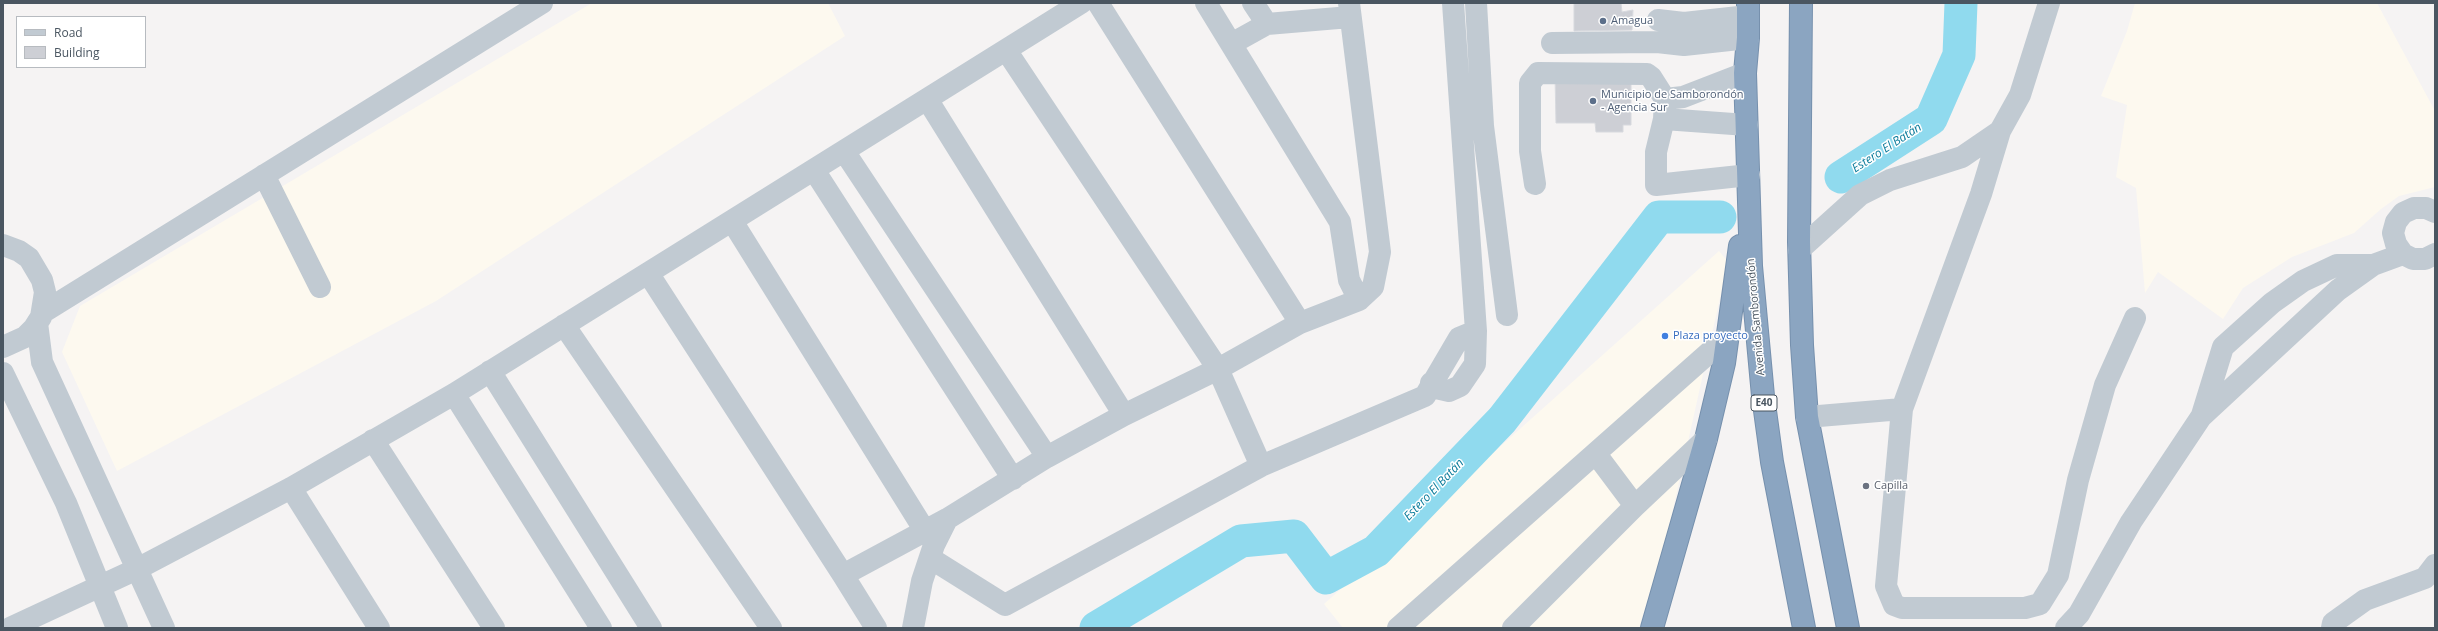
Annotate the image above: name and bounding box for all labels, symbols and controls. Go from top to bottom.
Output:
place label: Amagua [1611,14,1653,28]
legend [16,16,146,68]
marker: Amagua [1598,16,1608,26]
text: Road [54,24,83,41]
text: Building [54,44,99,61]
place label: Municipio de Samborondón - Agencia Sur [1601,88,1744,114]
marker: Municipio de Samborondón - Agencia Sur [1588,96,1598,106]
water label: Estero El Batán [1850,120,1924,176]
street label: Avenida Samborondón [1744,258,1768,376]
place label: Plaza proyecto [1673,329,1748,343]
marker: Plaza proyecto [1660,331,1670,341]
road number: E40 [1751,395,1777,411]
water label: Estero El Batán [1401,456,1467,524]
place label: Capilla [1874,479,1908,493]
marker: Capilla [1861,481,1871,491]

